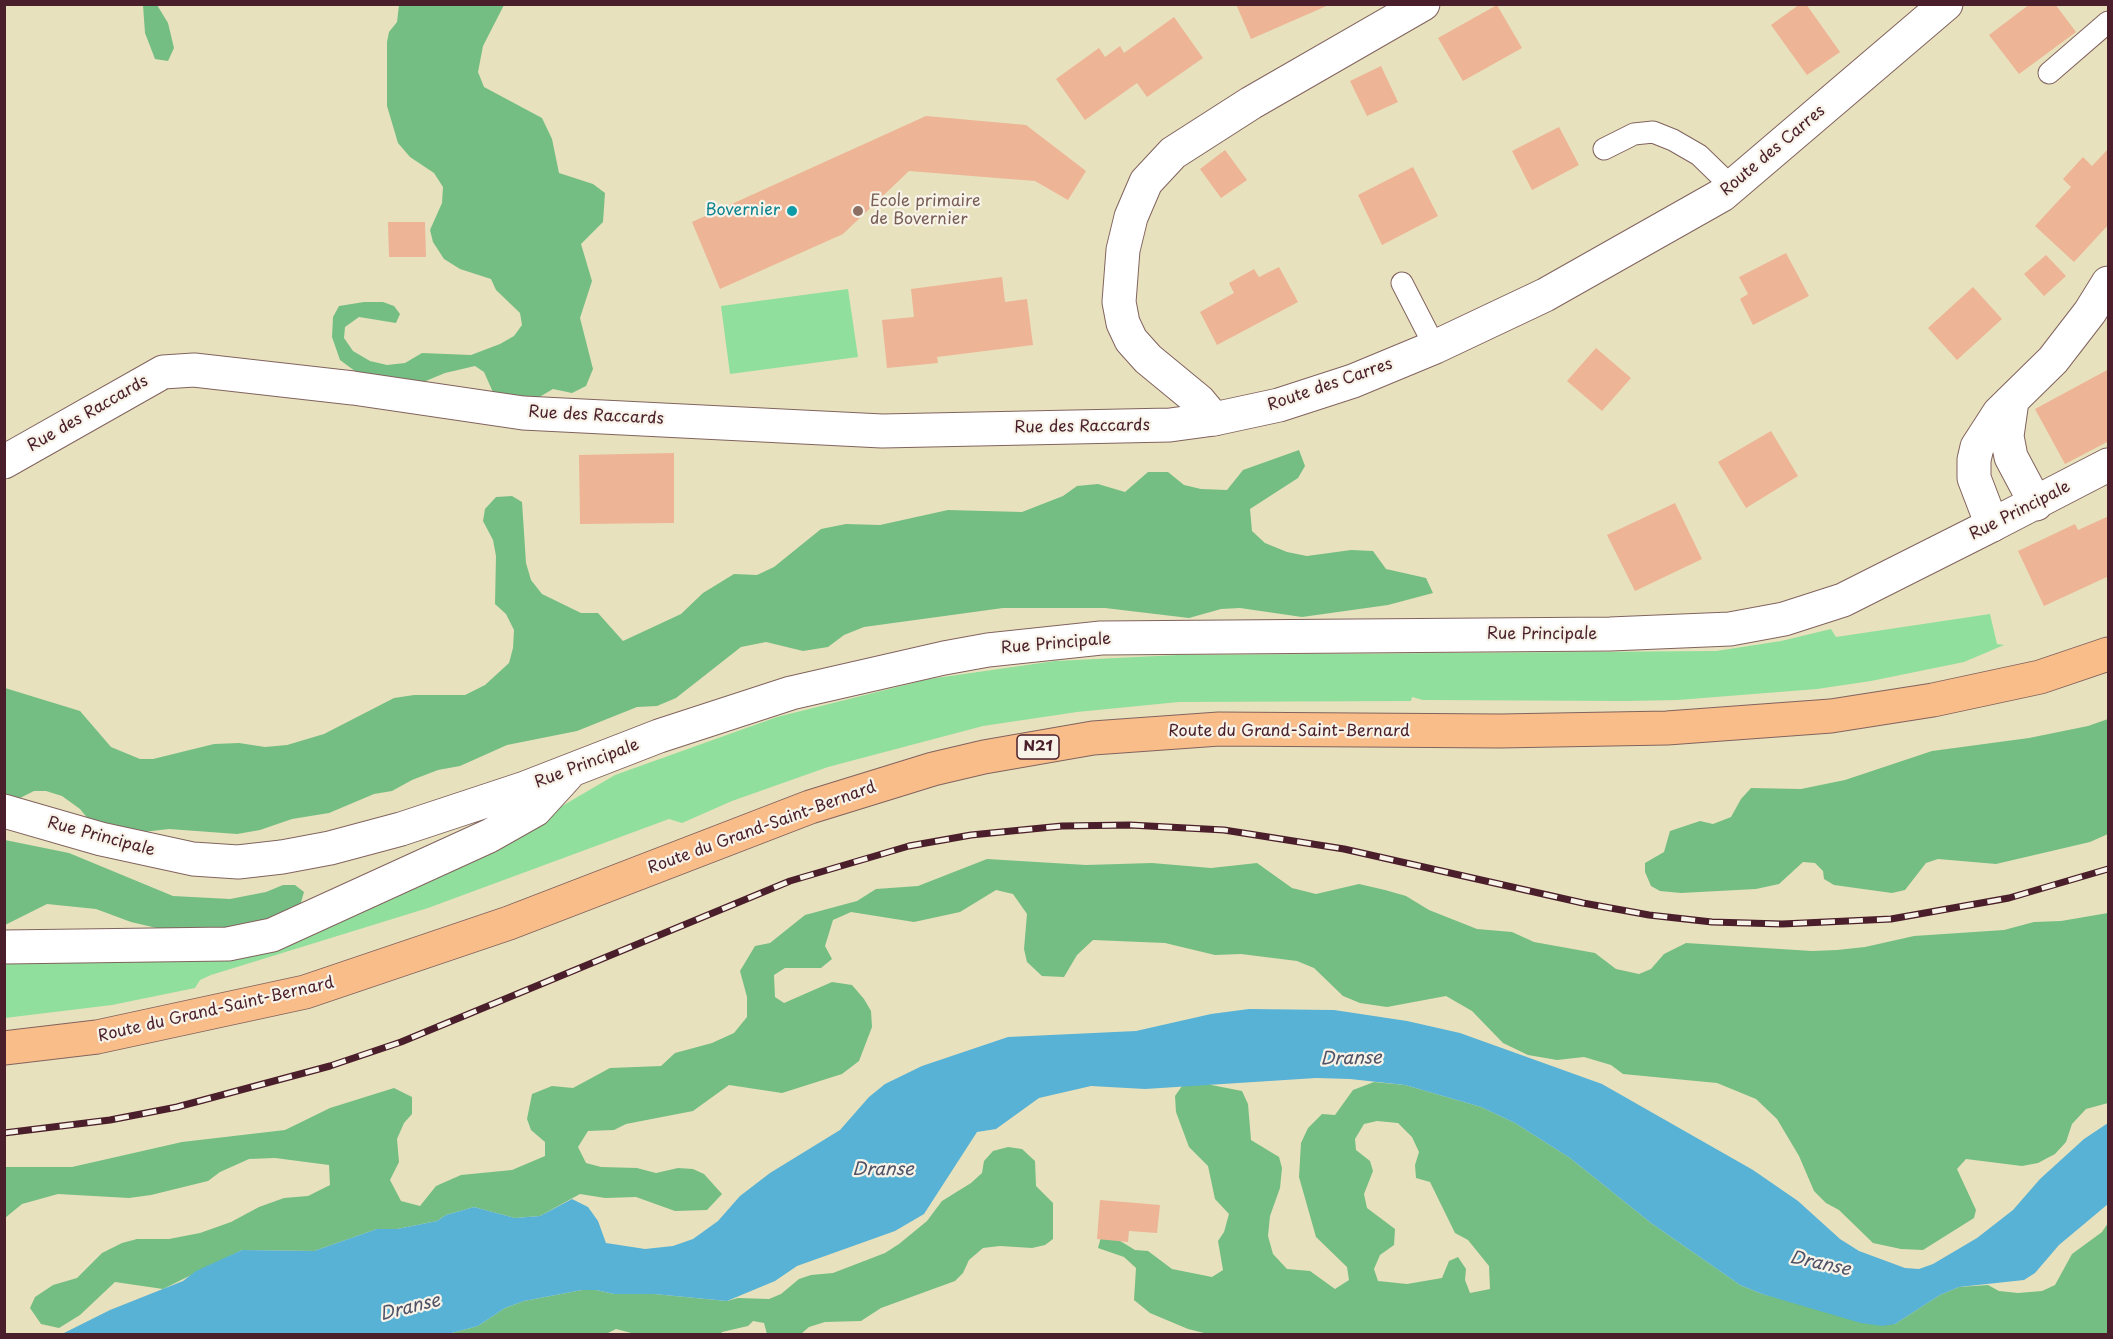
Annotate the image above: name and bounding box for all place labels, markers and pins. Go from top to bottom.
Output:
place label: Ecole primaire de Bovernier [870,192,981,230]
place label: Bovernier [705,201,780,221]
marker: Bovernier [785,204,799,218]
marker: Ecole primaire de Bovernier [851,204,865,218]

